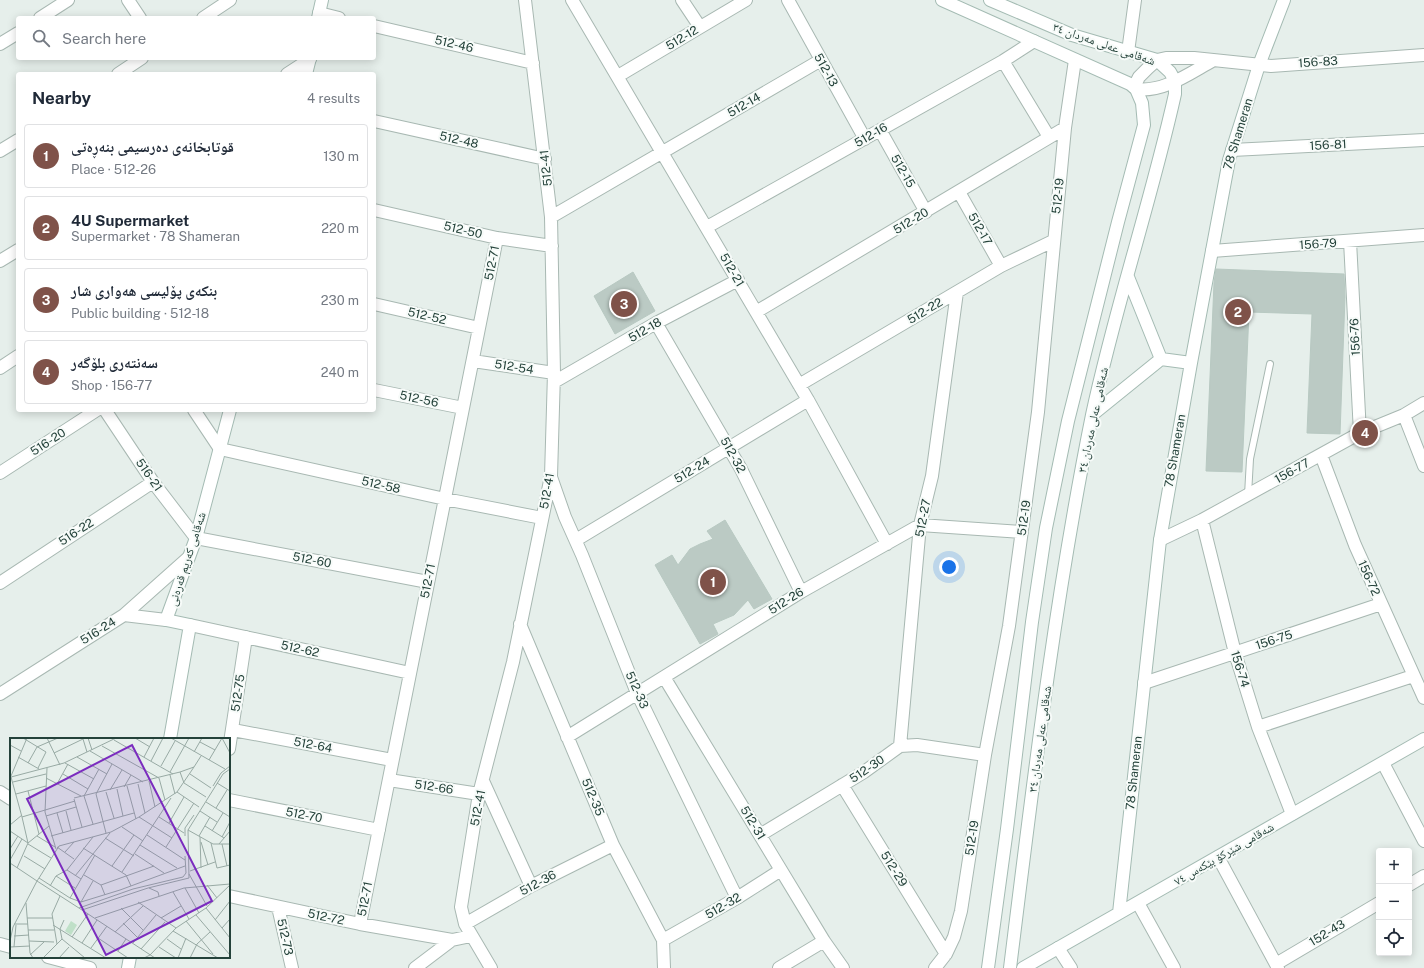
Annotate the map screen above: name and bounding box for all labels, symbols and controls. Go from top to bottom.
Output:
search box [16,16,376,60]
street label: شەقامی عەلی مەردان ٣٤ [1051,20,1157,68]
street label: 512-12 [663,23,701,53]
icon: search [30,27,52,49]
text: Search here [62,30,146,47]
street label: 512-46 [433,33,475,55]
street label: 512-13 [811,51,841,89]
street label: 156-83 [1298,54,1338,70]
text: Nearby [32,88,91,108]
street label: 512-14 [725,90,763,120]
text: 4 results [307,91,360,106]
street label: 78 Shameran [1220,96,1256,172]
street label: 512-16 [852,120,890,150]
street label: 512-48 [438,129,480,151]
street label: 156-81 [1309,137,1347,153]
text: قوتابخانەی دەرسیمی بنەڕەتی [71,138,234,155]
text: 1 [43,149,49,164]
text: 130 m [323,149,359,164]
street label: 512-41 [537,149,555,187]
street label: 512-15 [888,152,918,190]
text: Place · 512-26 [71,162,156,177]
street label: 512-19 [1049,177,1067,215]
street label: 512-20 [891,205,931,237]
street label: 512-17 [965,210,995,248]
text: 4U Supermarket [71,212,189,229]
street label: 512-50 [442,219,484,241]
text: 2 [42,221,50,236]
text: 220 m [321,221,359,236]
text: Supermarket · 78 Shameran [71,229,240,244]
street label: 156-79 [1299,236,1337,252]
street label: 512-71 [482,244,502,282]
street label: 512-21 [717,251,747,289]
text: بنکەی پۆلیسی هەواری شار [71,282,217,299]
pin: 3 [611,289,637,319]
text: 3 [42,293,50,308]
text: 230 m [321,293,359,308]
street label: 512-22 [905,295,945,327]
pin: 2 [1225,297,1251,327]
street label: 512-52 [406,305,448,327]
text: Public building · 512-18 [71,306,209,321]
street label: 512-18 [626,315,664,345]
street label: 156-76 [1347,318,1363,356]
text: سەنتەری بلۆگەر [71,354,158,371]
street label: 512-54 [493,357,535,377]
text: 4 [42,365,50,380]
text: 240 m [321,365,359,380]
street label: شەقامی عەلی مەردان ٣٤ [1075,366,1111,474]
text: Shop · 156-77 [71,378,152,393]
street label: 512-56 [398,388,440,410]
street label: 78 Shameran [1162,413,1188,489]
pin: 4 [1352,418,1378,448]
street label: 516-20 [28,425,68,459]
street label: 512-32 [717,435,749,475]
street label: 512-24 [672,454,713,486]
street label: 516-21 [133,456,165,494]
street label: 156-77 [1272,456,1312,486]
street label: 512-41 [537,472,557,510]
street label: 512-58 [360,474,402,496]
street label: 512-27 [912,498,934,538]
street label: 512-19 [1015,499,1033,537]
street label: شەقامی کەریم قەرەنی [165,510,210,608]
street label: 516-22 [56,516,96,548]
street label: 512-60 [292,549,332,571]
your location [939,557,959,577]
street label: 156-72 [1355,558,1383,598]
street label: 512-71 [418,562,438,600]
pin: 1 [700,567,726,597]
street label: 512-26 [766,585,806,617]
street label: 516-24 [78,614,119,647]
street label: 156-75 [1254,627,1295,653]
street label: 512-62 [280,638,320,660]
street label: 156-74 [1228,649,1252,689]
street label: 512-33 [623,669,651,711]
street label: 512-75 [228,673,248,713]
street label: شەقامی عەلی مەردان ٣٤ [1026,685,1054,793]
street label: 512-64 [292,734,334,756]
street label: 78 Shameran [1123,735,1145,811]
inset map [10,738,230,958]
street label: 512-30 [847,752,887,786]
street label: 512-35 [579,776,607,818]
street label: 512-66 [414,777,454,797]
street label: 512-41 [468,789,488,827]
street label: 512-31 [738,804,768,842]
street label: 512-70 [284,805,324,825]
street label: 512-19 [962,819,982,857]
street label: شەقامی شێرکۆ بێکەس ٧٤ [1172,820,1277,889]
map controls [1376,848,1412,956]
button: + [1376,848,1412,884]
street label: 512-29 [878,849,910,889]
street label: 512-36 [517,868,559,898]
street label: 512-71 [355,880,375,918]
button: − [1376,884,1412,920]
street label: 512-32 [703,890,743,922]
street label: 512-72 [306,906,346,928]
street label: 512-73 [274,917,296,957]
street label: 152-43 [1307,917,1347,949]
button: locate [1376,920,1412,956]

